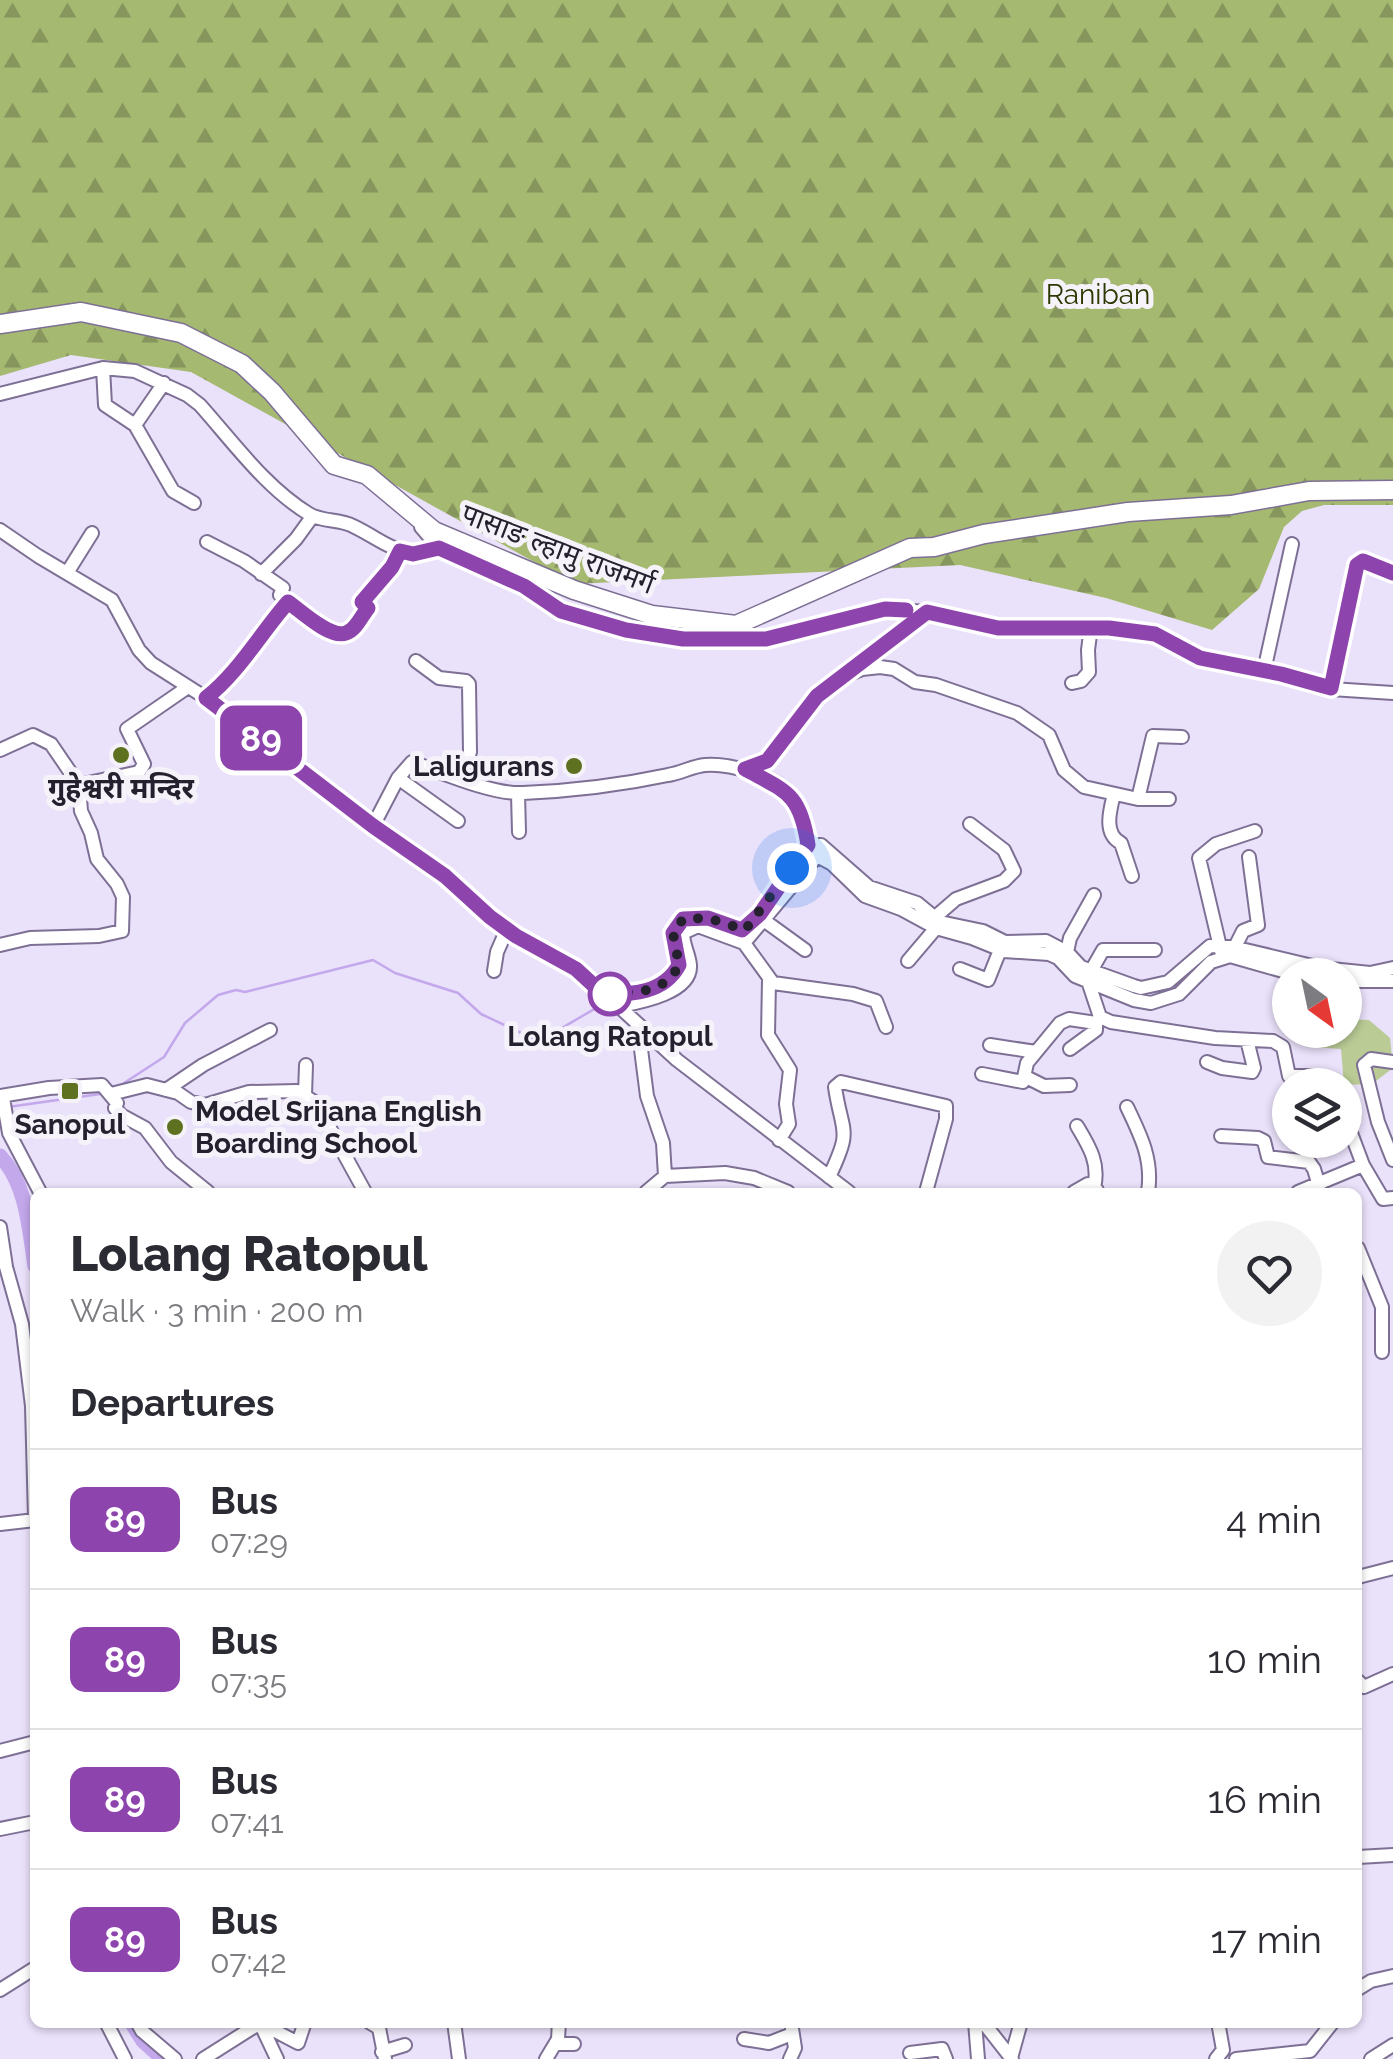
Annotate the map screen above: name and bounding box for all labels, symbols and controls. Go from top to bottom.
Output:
park label: Raniban [1046,278,1150,311]
street label: पासाङ ल्हामु राजमर्ग [456,497,660,602]
line badge: 89 [216,706,306,770]
text: 89 [240,718,282,759]
marker: गुहेश्वरी मन्दिर [110,744,132,766]
place label: Laligurans [413,750,554,783]
marker: Laligurans [563,755,585,777]
place label: गुहेश्वरी मन्दिर [48,771,195,806]
your location [767,843,817,893]
north arrow [1272,958,1362,1048]
map controls [1272,958,1362,1158]
marker: Lolang Ratopul [589,973,631,1015]
place label: Lolang Ratopul [507,1020,713,1053]
button: layers [1272,1068,1362,1158]
marker: Sanopul [59,1080,81,1102]
place label: Model Srijana English Boarding School [195,1095,482,1160]
place label: Sanopul [15,1108,126,1141]
marker: Model Srijana English Boarding School [164,1116,186,1138]
button: heart [1217,1221,1322,1326]
text: Lolang Ratopul [70,1226,427,1282]
text: Walk · 3 min · 200 m [70,1292,363,1329]
text: Departures [70,1380,275,1425]
text: Bus [210,1478,278,1523]
text: 4 min [1226,1497,1322,1542]
text: 89 [104,1499,146,1540]
text: 07:29 [210,1523,288,1560]
text: Bus [210,1618,278,1663]
text: 10 min [1207,1637,1322,1682]
text: 89 [104,1639,146,1680]
text: 07:35 [210,1663,287,1700]
text: Bus [210,1758,278,1803]
text: 16 min [1208,1777,1322,1822]
text: 89 [104,1779,146,1820]
text: 07:41 [210,1803,284,1840]
text: Bus [210,1898,278,1943]
text: 17 min [1211,1917,1322,1962]
text: 89 [104,1919,146,1960]
text: 07:42 [210,1943,287,1980]

